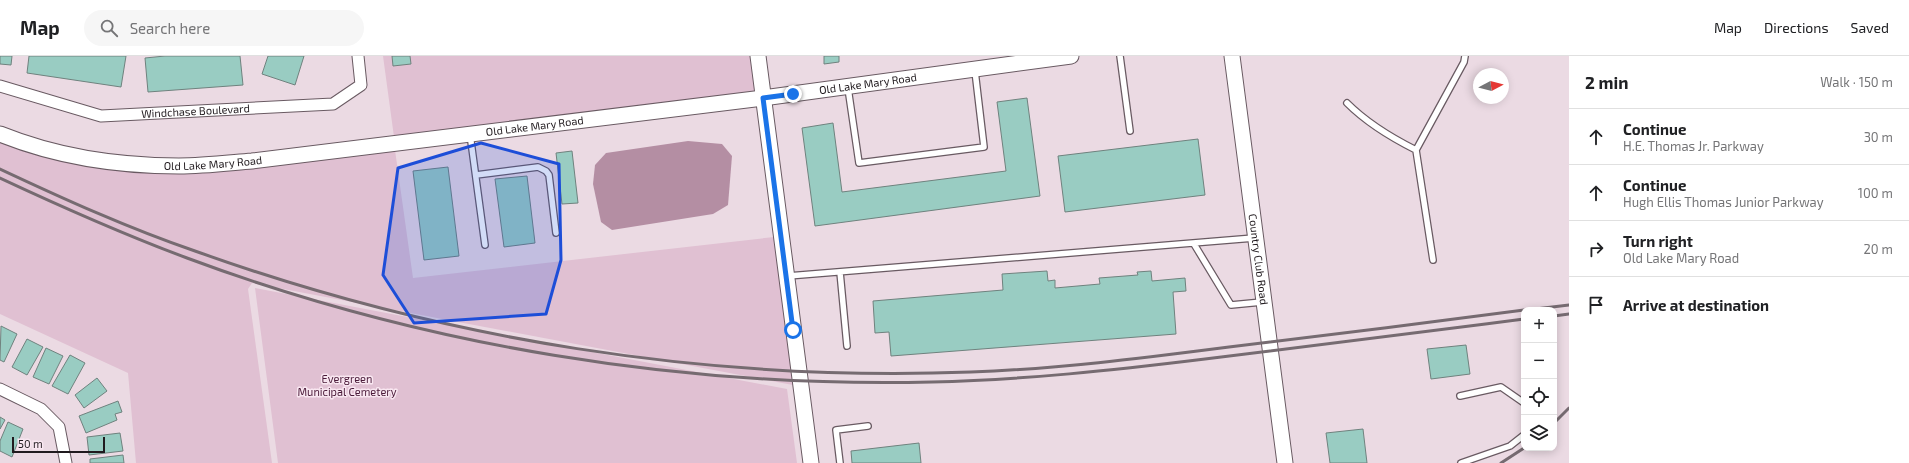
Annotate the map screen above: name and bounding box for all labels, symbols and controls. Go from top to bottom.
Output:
search box [84,10,364,46]
text: Map [20,16,60,39]
icon: search [98,17,120,39]
text: Search here [130,19,210,37]
text: Map [1714,19,1742,36]
text: Directions [1764,19,1829,36]
text: Saved [1851,19,1889,36]
north arrow [1473,68,1509,104]
street label: Old Lake Mary Road [818,70,918,96]
text: 2 min [1585,72,1628,92]
text: Walk · 150 m [1820,74,1893,90]
route end [784,85,802,103]
street label: Windchase Boulevard [141,101,250,120]
street label: Old Lake Mary Road [485,113,584,138]
text: Continue [1623,120,1686,138]
icon: ahead [1585,126,1607,148]
text: 30 m [1864,129,1893,145]
text: H.E. Thomas Jr. Parkway [1623,138,1764,154]
street label: Old Lake Mary Road [164,153,263,172]
text: Continue [1623,176,1686,194]
icon: ahead [1585,182,1607,204]
text: 100 m [1858,185,1893,201]
text: Hugh Ellis Thomas Junior Parkway [1623,194,1824,210]
street label: Country Club Road [1247,213,1271,306]
text: Turn right [1623,232,1693,250]
icon: right [1585,238,1607,260]
text: 20 m [1864,241,1893,257]
text: Old Lake Mary Road [1623,250,1739,266]
icon: arrive [1585,294,1607,316]
text: Arrive at destination [1623,296,1769,314]
map controls [1521,307,1557,451]
button: + [1521,307,1557,343]
route start [784,321,802,339]
button: − [1521,343,1557,379]
park label: Evergreen Municipal Cemetery [297,372,397,398]
button: locate [1521,379,1557,415]
button: layers [1521,415,1557,451]
scale bar [12,435,105,454]
text: 50 m [18,437,43,450]

